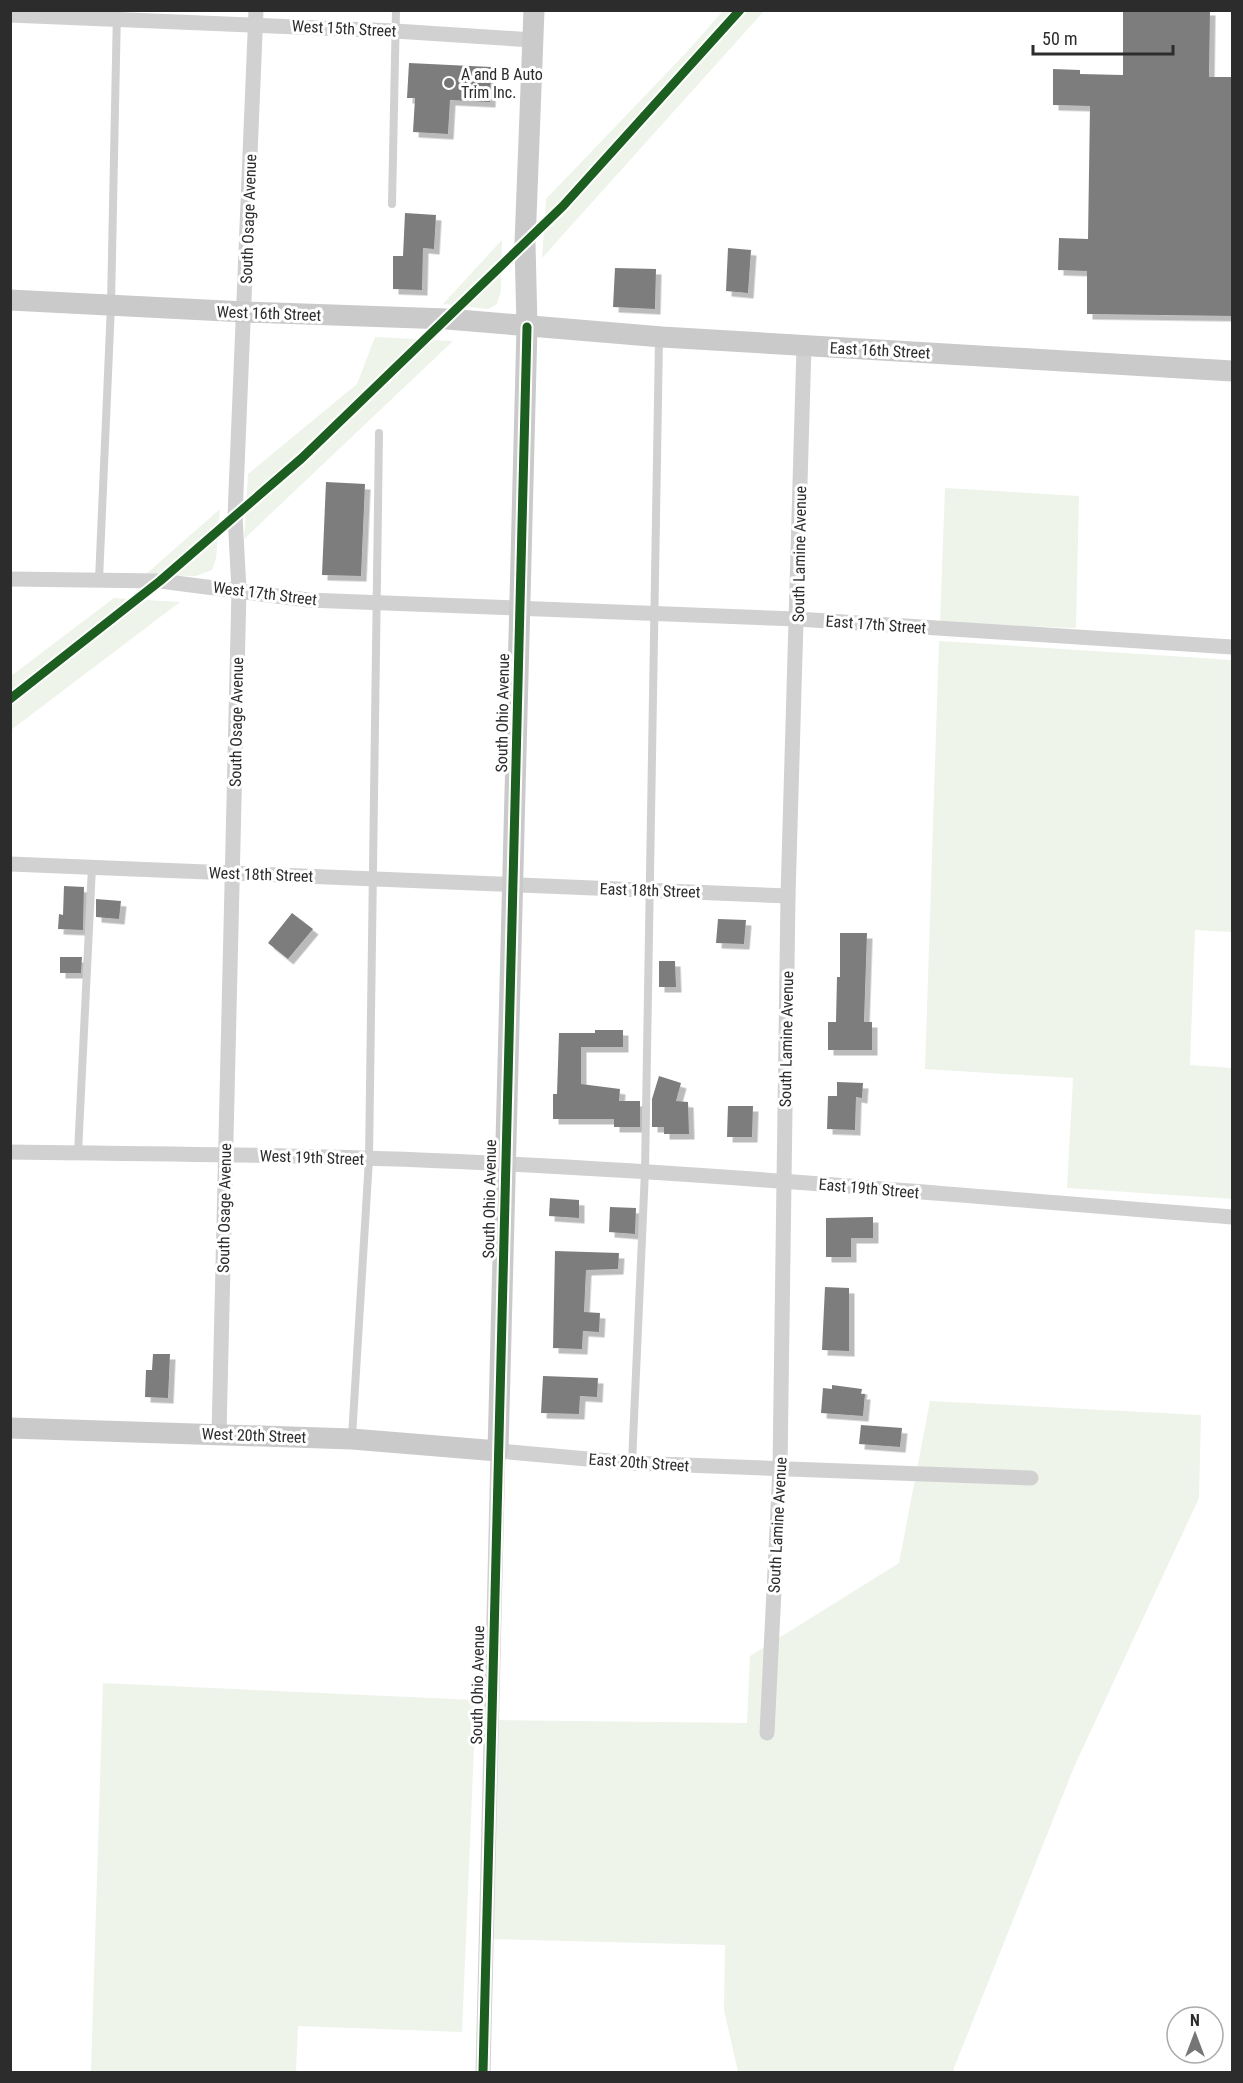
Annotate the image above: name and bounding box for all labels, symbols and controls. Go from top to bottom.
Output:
street label: West 15th Street [291,16,397,41]
scale bar [1033,18,1172,56]
text: 50 m [1042,28,1077,49]
place label: A and B Auto Trim Inc. [461,65,543,102]
marker: A and B Auto Trim Inc. [442,76,456,90]
street label: South Osage Avenue [237,154,260,284]
street label: West 16th Street [216,302,322,325]
street label: East 16th Street [829,338,931,363]
street label: South Lamine Avenue [789,486,810,622]
street label: West 17th Street [212,578,318,609]
street label: East 17th Street [825,612,927,638]
street label: South Ohio Avenue [492,653,513,773]
street label: South Osage Avenue [226,657,247,787]
street label: West 18th Street [208,863,314,886]
street label: East 18th Street [599,879,701,902]
street label: South Lamine Avenue [776,971,797,1107]
street label: South Ohio Avenue [479,1139,500,1259]
street label: South Osage Avenue [214,1143,235,1273]
street label: West 19th Street [259,1146,365,1169]
street label: East 19th Street [818,1175,920,1202]
street label: West 20th Street [201,1424,307,1447]
street label: East 20th Street [588,1450,690,1476]
street label: South Lamine Avenue [764,1457,791,1594]
street label: South Ohio Avenue [467,1625,488,1745]
north arrow [1165,2005,1225,2065]
text: N [1190,2011,1200,2030]

